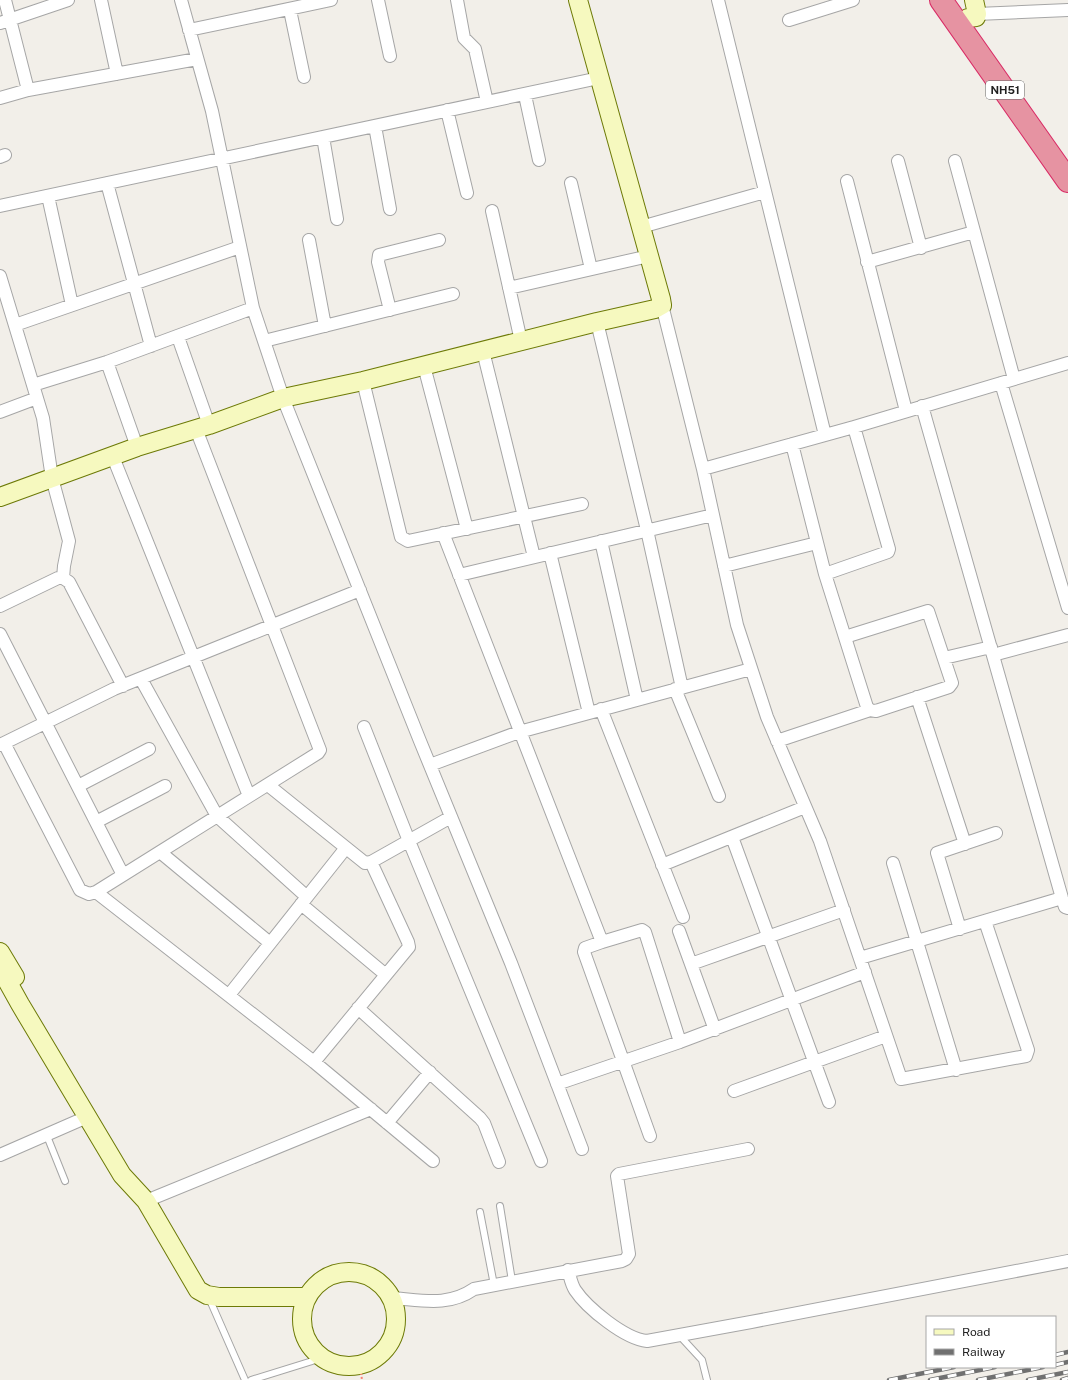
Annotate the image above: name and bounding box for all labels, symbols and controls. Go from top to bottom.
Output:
road number: NH51 [986,81,1024,99]
legend [926,1316,1056,1368]
text: Road [962,1325,990,1339]
text: Railway [962,1345,1006,1359]

